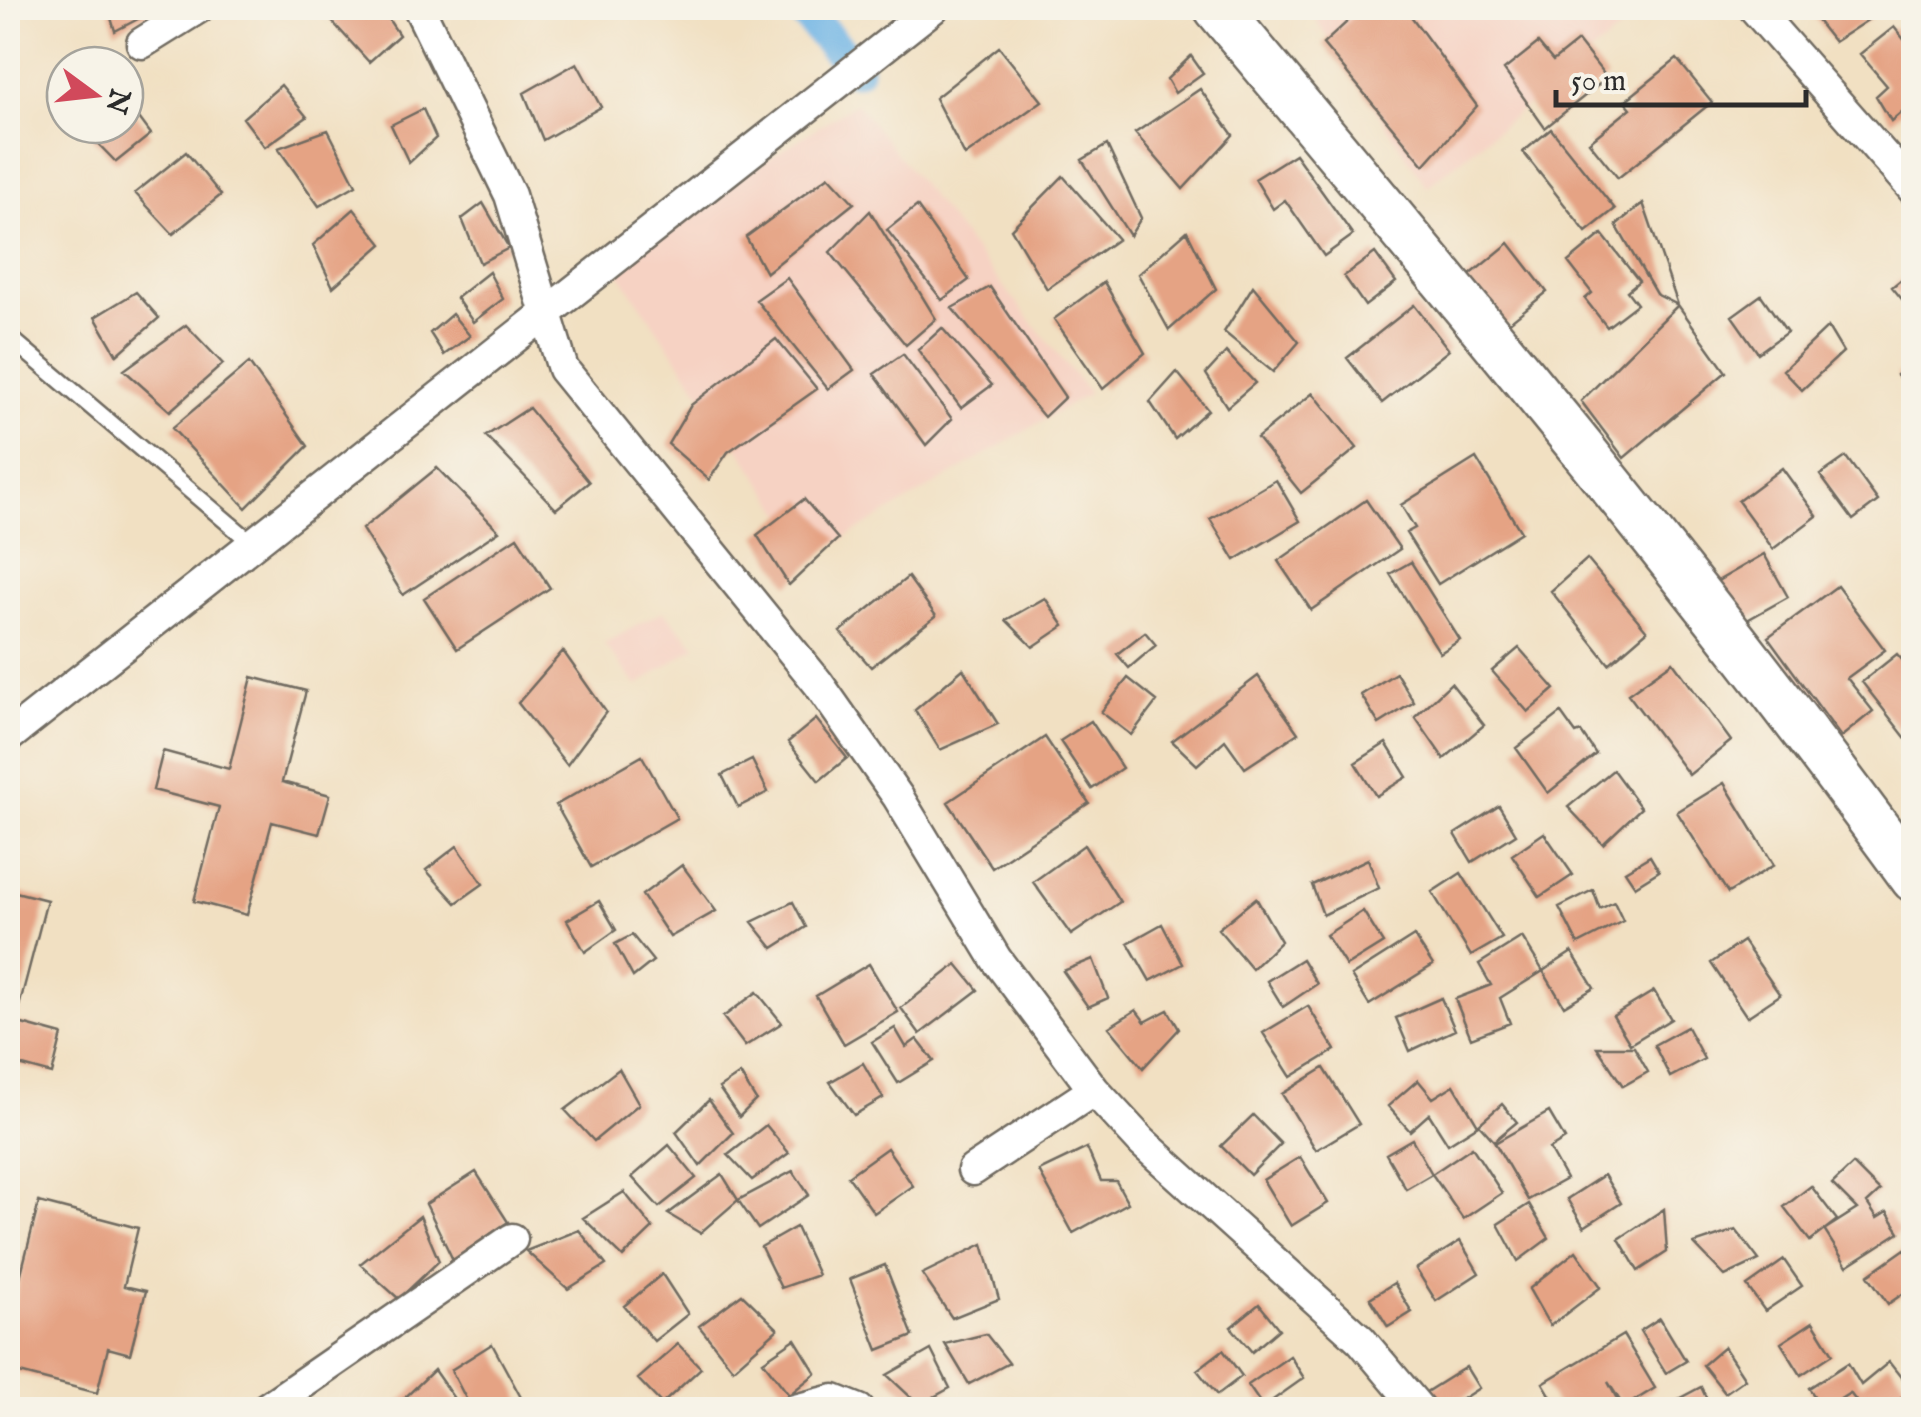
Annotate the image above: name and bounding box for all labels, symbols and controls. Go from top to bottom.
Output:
north arrow [45,45,145,145]
scale bar [1556,45,1806,107]
text: 50 m [1571,63,1626,101]
text: N [97,84,137,117]

